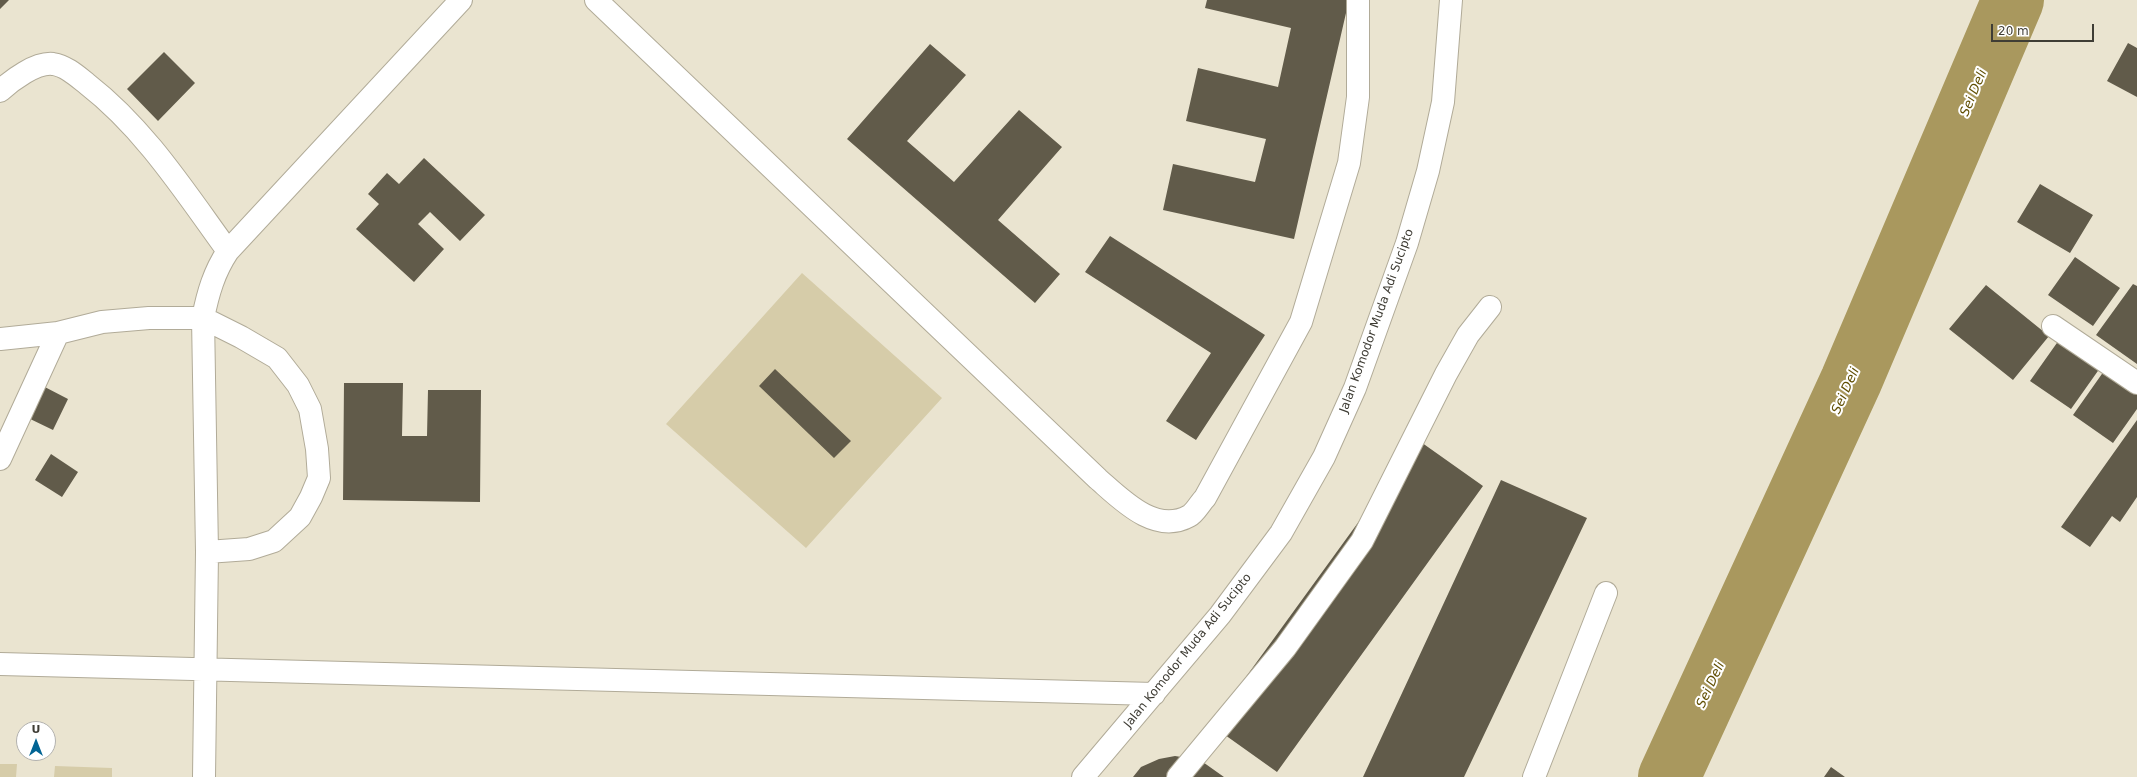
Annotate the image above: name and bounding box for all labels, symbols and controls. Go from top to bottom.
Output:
scale bar [1993,16,2096,42]
text: 20 m [1998,24,2029,38]
water label: Sei Deli [1957,67,1991,119]
street label: Jalan Komodor Muda Adi Sucipto [1337,227,1417,415]
water label: Sei Deli [1829,365,1863,417]
street label: Jalan Komodor Muda Adi Sucipto [1121,571,1255,731]
water label: Sei Deli [1694,659,1728,711]
north arrow [16,721,56,761]
text: U [32,723,40,736]

